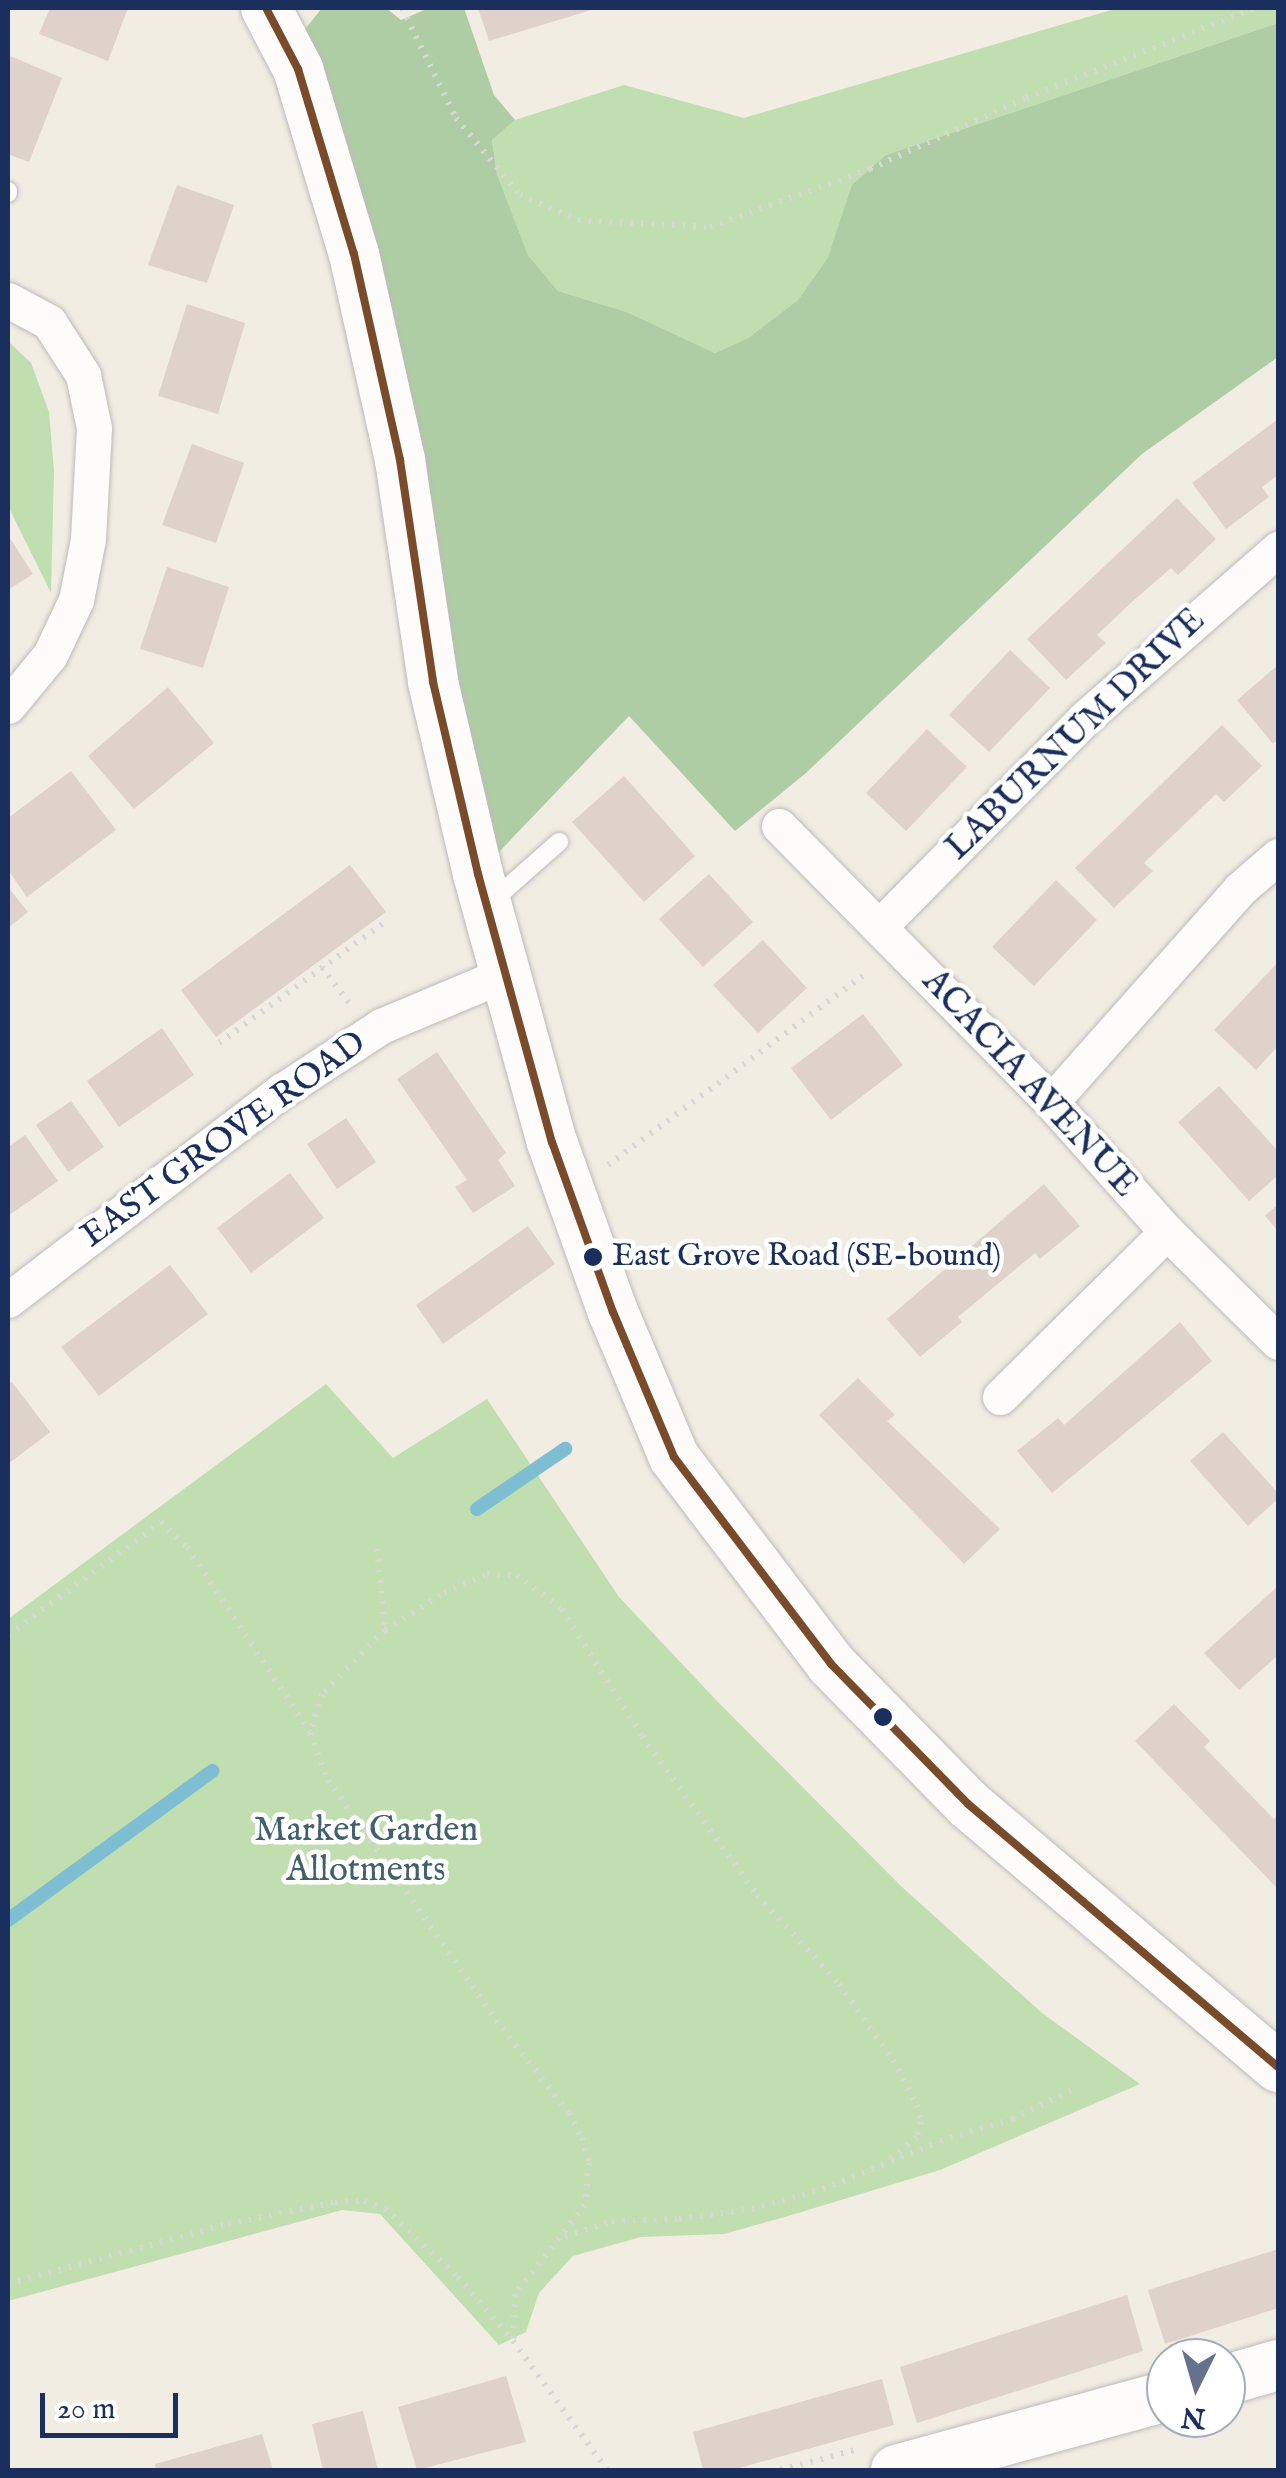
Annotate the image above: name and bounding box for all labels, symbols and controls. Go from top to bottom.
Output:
street label: LABURNUM DRIVE [938,600,1214,870]
street label: ACACIA AVENUE [913,961,1145,1207]
street label: EAST GROVE ROAD [73,1023,375,1257]
place label: East Grove Road (SE-bound) [612,1238,1001,1276]
marker: East Grove Road (SE-bound) [583,1247,603,1267]
unlabelled marker [873,1707,893,1727]
park label: Market Garden Allotments [254,1810,478,1892]
north arrow [1146,2338,1246,2438]
scale bar [45,2373,182,2435]
text: 20 m [57,2391,116,2429]
text: N [1180,2398,1207,2435]

